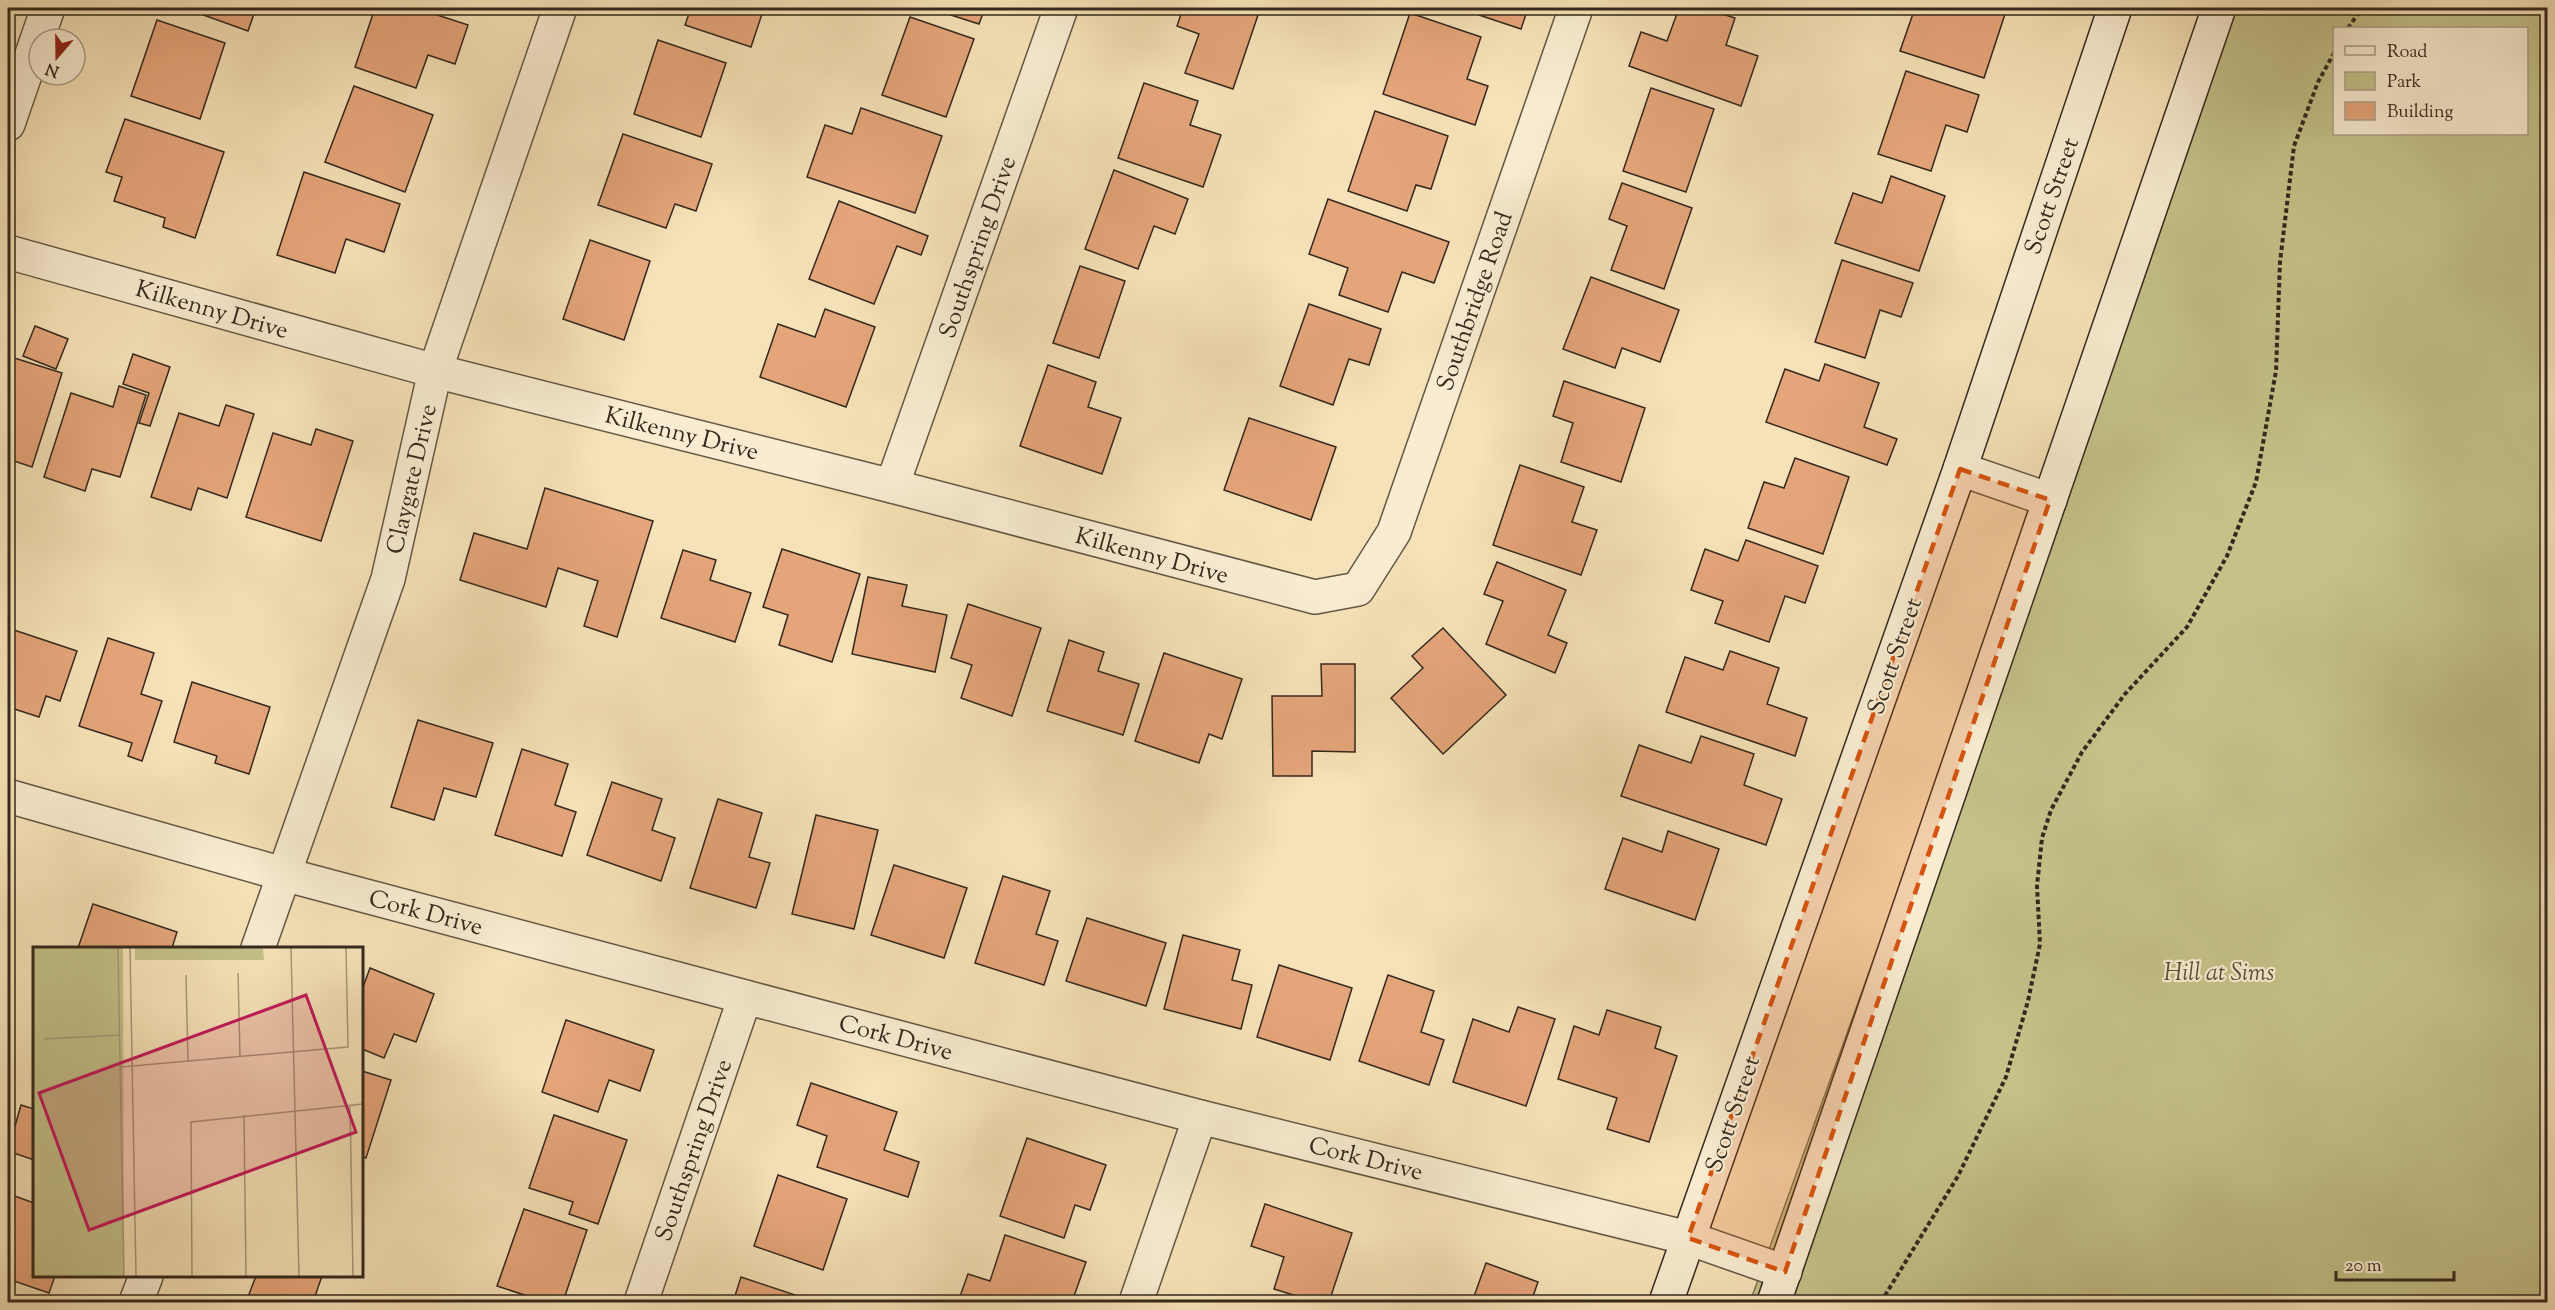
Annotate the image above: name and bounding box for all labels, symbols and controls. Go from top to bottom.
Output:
north arrow [27,27,87,87]
legend [2333,27,2528,135]
text: Road [2387,40,2427,66]
text: N [43,56,63,82]
text: Park [2387,70,2422,96]
text: Building [2387,100,2453,126]
street label: Scott Street [2017,134,2089,260]
street label: Southspring Drive [932,152,1026,343]
street label: Southbridge Road [1429,207,1523,396]
street label: Kilkenny Drive [131,273,292,349]
street label: Kilkenny Drive [601,399,762,470]
street label: Claygate Drive [379,401,447,558]
street label: Kilkenny Drive [1071,520,1232,594]
street label: Scott Street [1860,594,1932,720]
street label: Cork Drive [365,882,486,945]
inset map [33,947,363,1277]
park label: Hill at Sims [2164,957,2274,991]
street label: Cork Drive [835,1007,956,1070]
street label: Scott Street [1698,1052,1770,1178]
street label: Southspring Drive [648,1055,742,1246]
street label: Cork Drive [1305,1129,1426,1191]
scale bar [2336,1244,2454,1282]
text: 20 m [2345,1254,2382,1280]

